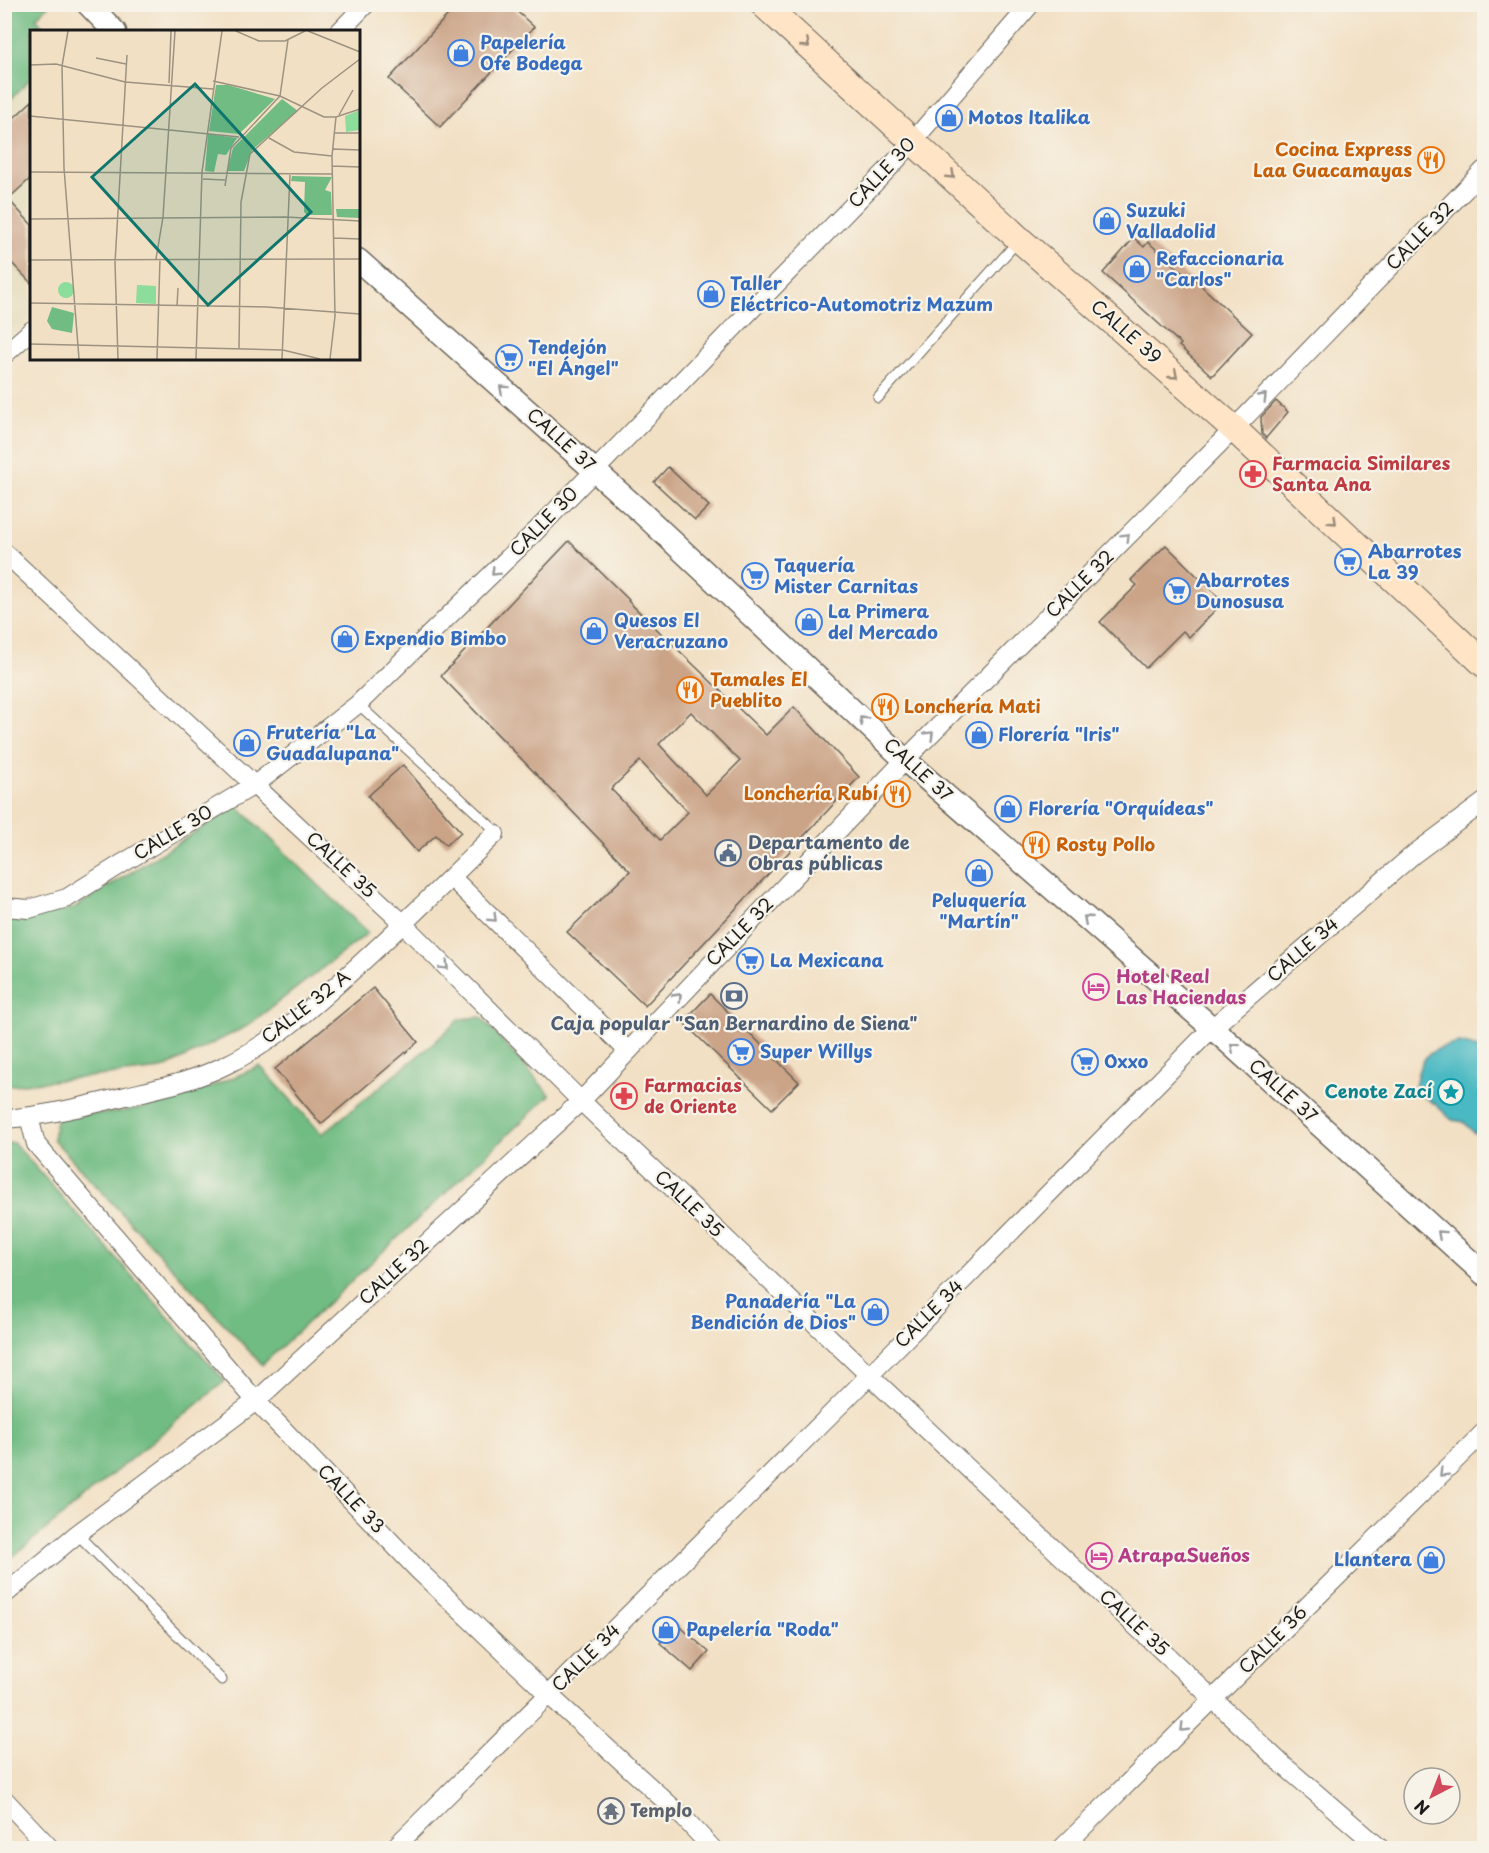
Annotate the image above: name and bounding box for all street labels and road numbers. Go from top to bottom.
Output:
street label: CALLE 30 [841,131,921,213]
street label: CALLE 32 [1379,194,1459,276]
street label: CALLE 39 [1086,292,1168,369]
street label: CALLE 37 [522,401,603,477]
street label: CALLE 30 [503,480,583,562]
street label: CALLE 32 [1039,543,1119,623]
street label: CALLE 37 [879,731,960,807]
street label: CALLE 30 [128,798,217,866]
street label: CALLE 35 [301,824,383,904]
street label: CALLE 32 [699,890,779,972]
street label: CALLE 34 [1260,910,1344,988]
street label: CALLE 32 A [255,962,355,1049]
street label: CALLE 37 [1244,1052,1325,1128]
street label: CALLE 35 [649,1163,731,1243]
street label: CALLE 32 [352,1231,434,1310]
street label: CALLE 34 [888,1273,968,1353]
street label: CALLE 33 [312,1457,392,1539]
street label: CALLE 35 [1094,1582,1176,1662]
street label: CALLE 36 [1232,1599,1312,1679]
street label: CALLE 34 [545,1617,625,1697]

